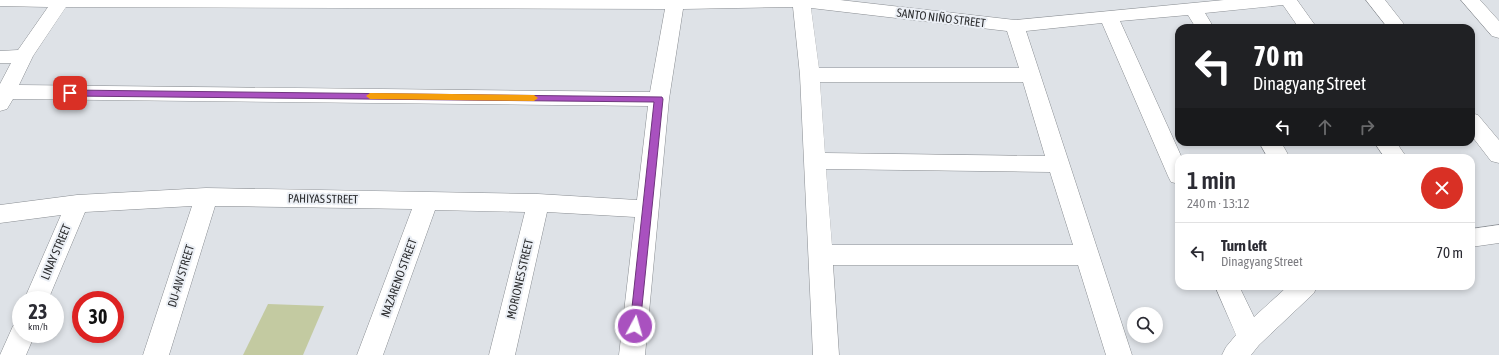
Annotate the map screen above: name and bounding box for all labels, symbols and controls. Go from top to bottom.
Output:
street label: SANTO NIÑO STREET [896,6,987,30]
icon: left [1187,40,1239,92]
text: 70 m [1253,40,1303,72]
text: Dinagyang Street [1253,73,1366,94]
pin [53,76,87,110]
icon: arrive [59,82,81,104]
icon: left [1272,116,1294,138]
icon: ahead [1314,116,1336,138]
icon: right [1356,116,1378,138]
text: 1 min [1187,167,1236,194]
button: close [1421,167,1463,209]
street label: PAHIYAS STREET [288,191,359,207]
text: 240 m · 13:12 [1187,196,1250,211]
street label: LINAY STREET [38,222,74,282]
street label: NAZARENO STREET [378,236,420,319]
street label: MORIONES STREET [504,237,536,320]
text: Turn left [1221,237,1267,254]
street label: DU-AW STREET [165,242,197,309]
icon: left [1187,242,1209,264]
text: 70 m [1436,244,1463,261]
text: Dinagyang Street [1221,254,1303,269]
speed limit sign: 30 [72,291,124,343]
text: 23 [29,300,47,323]
position arrow [614,305,656,347]
map controls [1127,307,1163,343]
button: search [1127,307,1163,343]
text: km/h [28,321,48,332]

